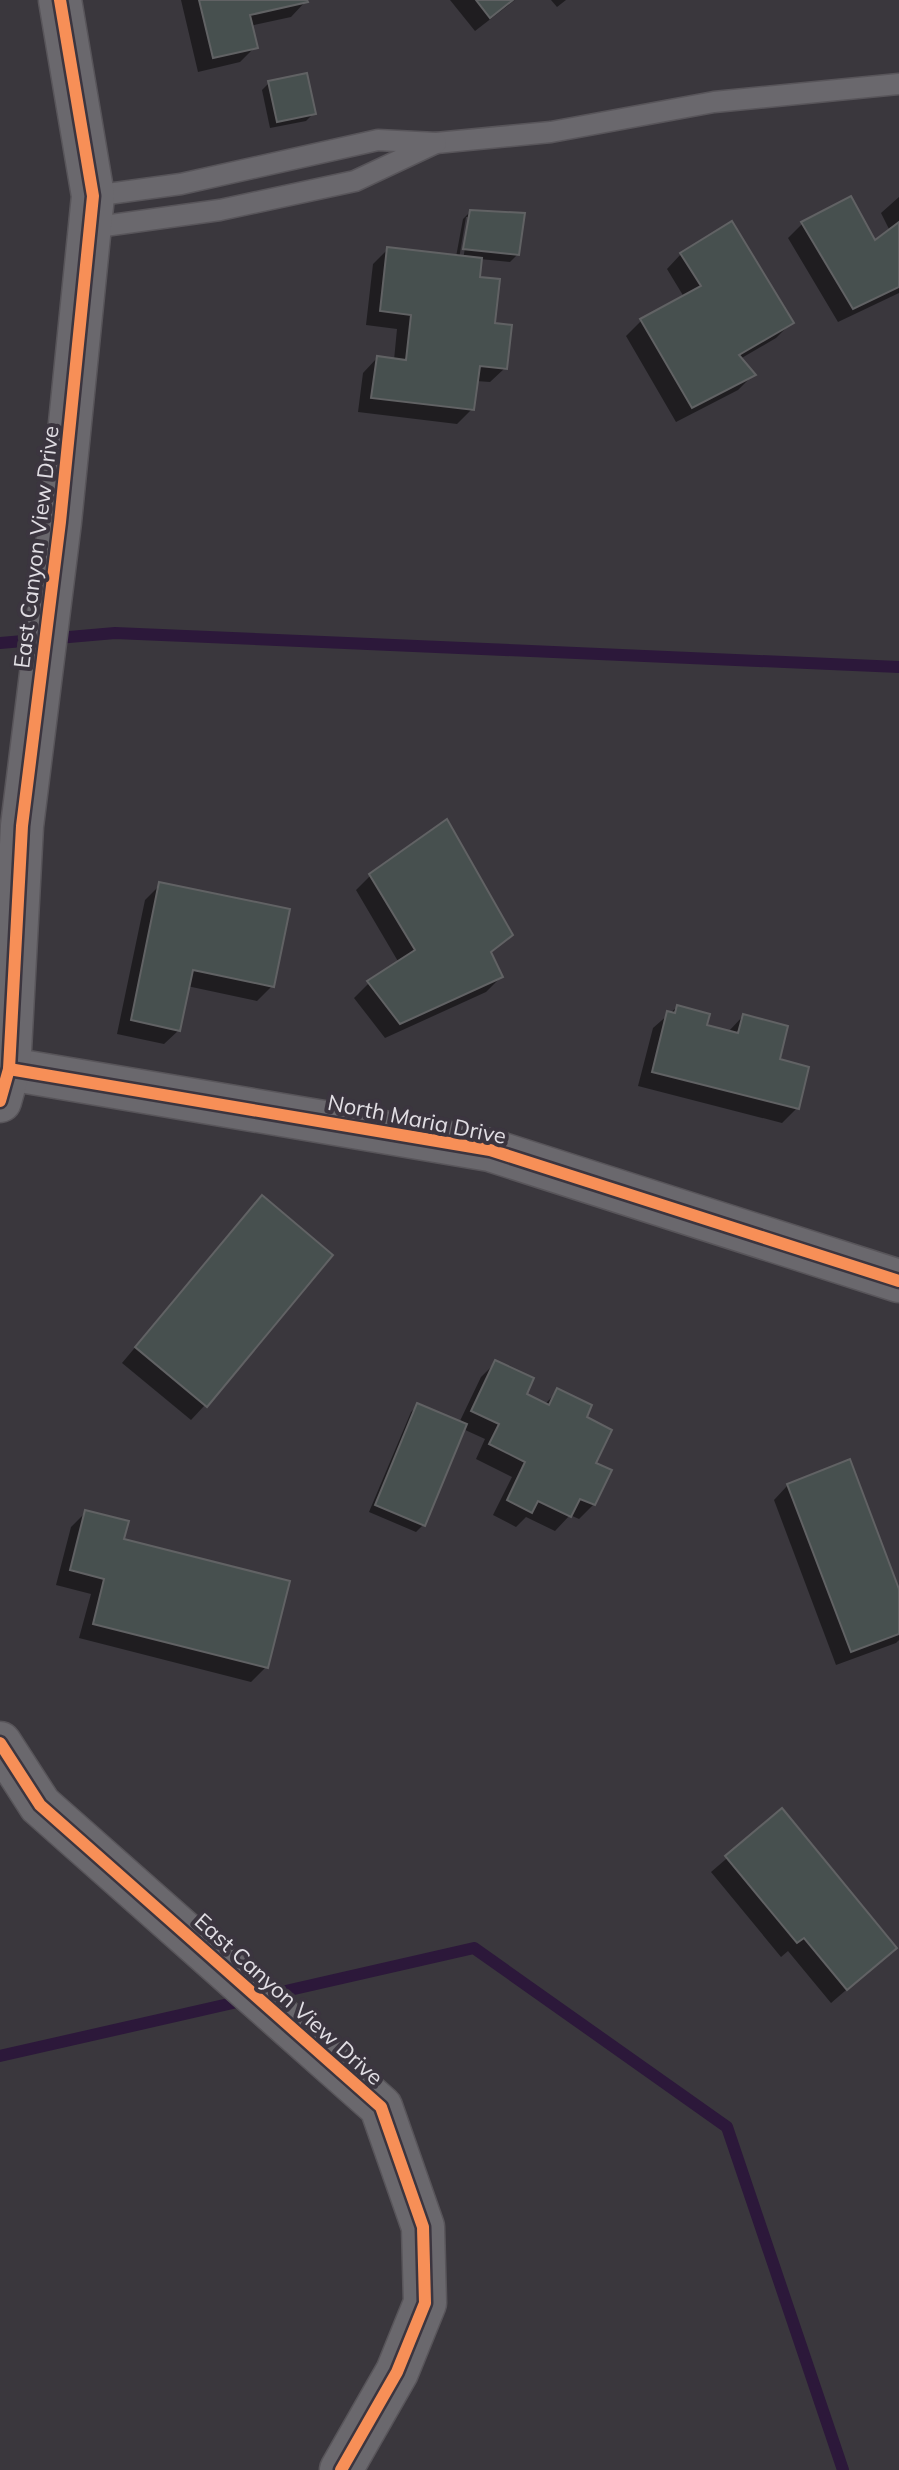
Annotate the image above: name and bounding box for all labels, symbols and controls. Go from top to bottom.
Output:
street label: East Canyon View Drive [7,424,65,670]
street label: North Maria Drive [325,1088,509,1150]
street label: East Canyon View Drive [189,1907,389,2091]

